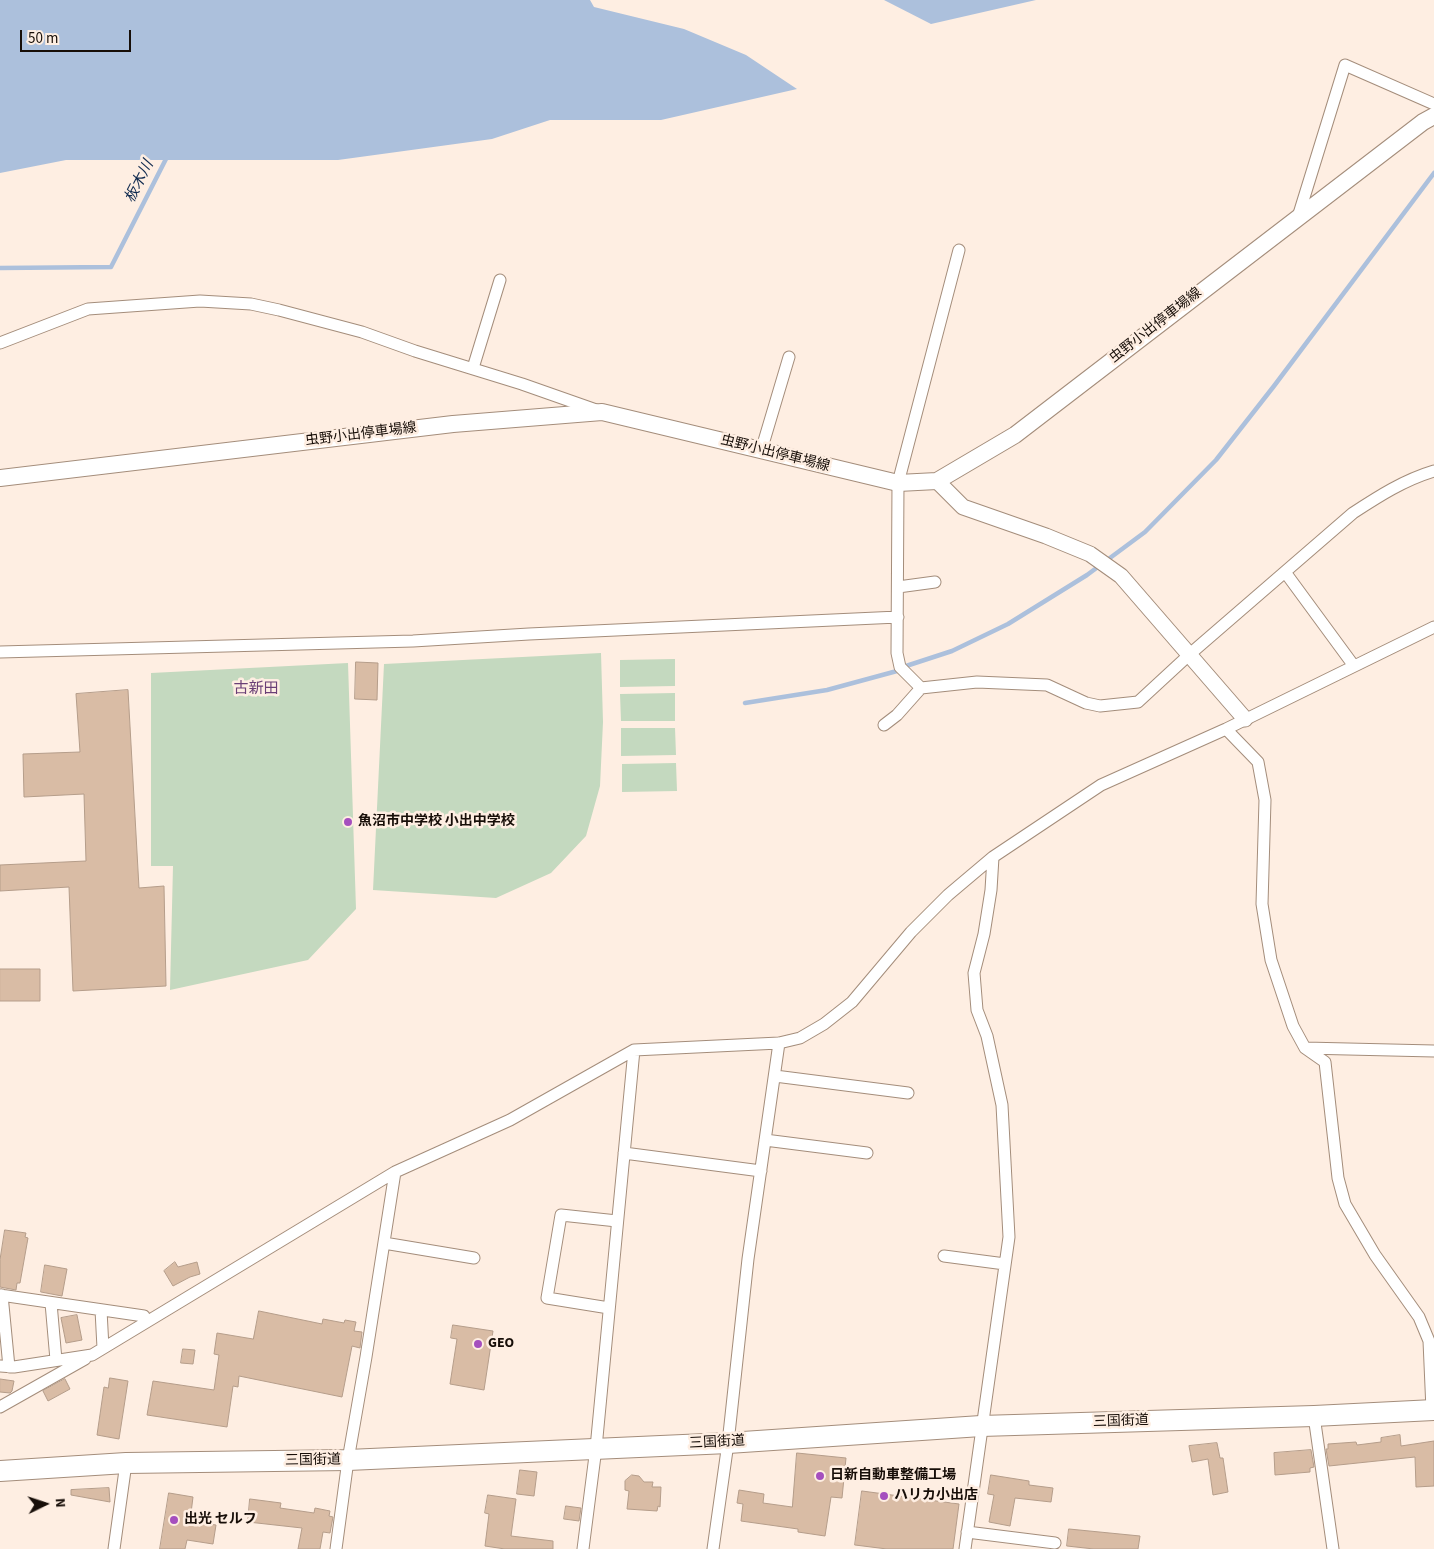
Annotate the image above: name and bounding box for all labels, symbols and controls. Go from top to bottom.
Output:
scale bar [22,20,134,52]
text: 50 m [28,28,58,49]
water label: 板木川 [122,158,158,206]
street label: 虫野小出停車場線 [1107,285,1205,367]
street label: 虫野小出停車場線 [304,420,418,450]
street label: 虫野小出停車場線 [719,432,831,476]
district label: 古新田 [234,681,278,699]
place label: 魚沼市中学校 小出中学校 [358,814,515,830]
marker: 魚沼市中学校 小出中学校 [342,816,354,828]
place label: GEO [488,1336,514,1352]
marker: GEO [472,1338,484,1350]
street label: 三国街道 [1093,1413,1149,1431]
street label: 三国街道 [689,1433,745,1453]
street label: 三国街道 [285,1452,341,1470]
place label: 日新自動車整備工場 [830,1468,956,1484]
marker: 日新自動車整備工場 [814,1470,826,1482]
north arrow [20,1479,70,1529]
place label: ハリカ小出店 [894,1488,978,1504]
marker: ハリカ小出店 [878,1490,890,1502]
text: N [50,1498,70,1508]
place label: 出光 セルフ [184,1512,257,1528]
marker: 出光 セルフ [168,1514,180,1526]

